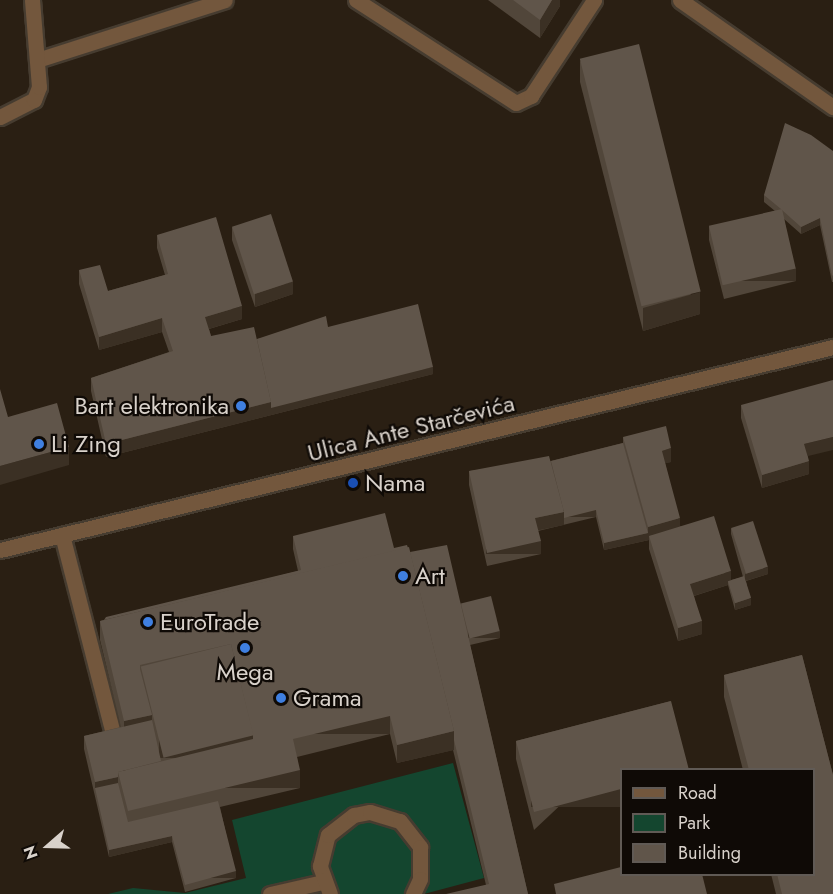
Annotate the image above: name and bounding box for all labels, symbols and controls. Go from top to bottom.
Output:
street label: Ulica Ante Starčevića [304,388,518,468]
place label: Bart elektronika [74,392,229,420]
marker: Bart elektronika [234,399,248,413]
place label: Li Zing [51,430,121,458]
marker: Li Zing [32,437,46,451]
place label: Nama [365,469,425,497]
marker: Nama [346,476,360,490]
place label: Art [415,562,445,590]
marker: Art [396,569,410,583]
place label: EuroTrade [160,608,259,636]
marker: EuroTrade [141,615,155,629]
marker: Mega [238,641,252,655]
place label: Mega [216,658,274,686]
place label: Grama [293,684,362,712]
marker: Grama [274,691,288,705]
legend [620,768,815,876]
text: Road [678,780,717,806]
text: Park [678,810,710,836]
north arrow [18,816,78,876]
text: Building [678,840,741,866]
text: N [18,842,44,862]

